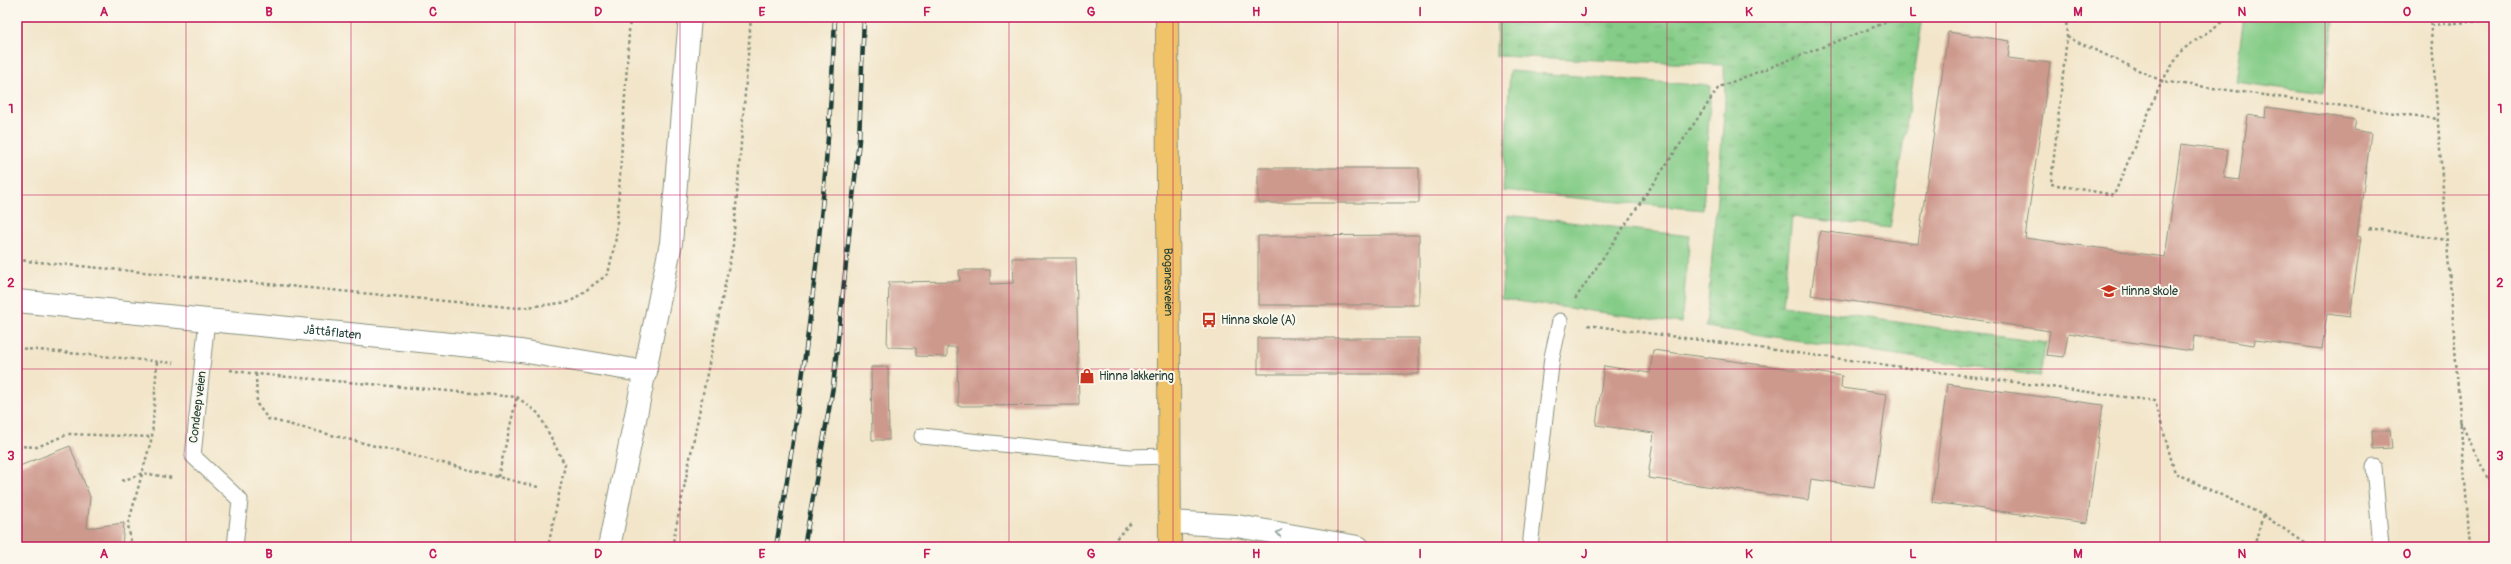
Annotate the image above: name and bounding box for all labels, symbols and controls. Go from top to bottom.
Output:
text: A [100,4,109,20]
text: B [265,4,273,20]
text: C [429,4,437,20]
text: D [594,4,602,20]
text: E [759,4,766,20]
text: F [923,4,931,20]
text: G [1087,4,1096,20]
text: H [1252,4,1260,20]
text: I [1418,4,1422,20]
text: J [1581,4,1587,20]
text: K [1745,4,1753,20]
text: L [1909,4,1917,20]
text: M [2073,4,2083,20]
text: N [2238,4,2247,20]
text: O [2403,4,2412,20]
text: 1 [8,101,14,117]
text: 1 [2497,101,2503,117]
street label: Boganesveien [1161,248,1176,317]
text: 2 [7,275,15,291]
text: 2 [2496,275,2504,291]
school or university icon: Hinna skole [2100,282,2118,300]
place label: Hinna skole [2121,284,2178,299]
bus stop icon: Hinna skole (A) [1200,311,1218,329]
place label: Hinna skole (A) [1221,313,1296,328]
street label: Jåttåflaten [303,322,362,343]
shop icon: Hinna lakkering [1078,367,1096,385]
place label: Hinna lakkering [1099,369,1174,384]
street label: Condeep veien [186,370,210,444]
text: 3 [7,448,15,464]
text: 3 [2496,448,2504,464]
one-way arrow [1276,530,1282,538]
text: A [100,546,109,562]
text: B [265,546,273,562]
text: C [429,546,437,562]
text: D [594,546,602,562]
text: E [759,546,766,562]
text: F [923,546,931,562]
text: G [1087,546,1096,562]
text: H [1252,546,1260,562]
text: I [1418,546,1422,562]
text: J [1581,546,1587,562]
text: K [1745,546,1753,562]
text: L [1909,546,1917,562]
text: M [2073,546,2083,562]
text: N [2238,546,2247,562]
text: O [2403,546,2412,562]

